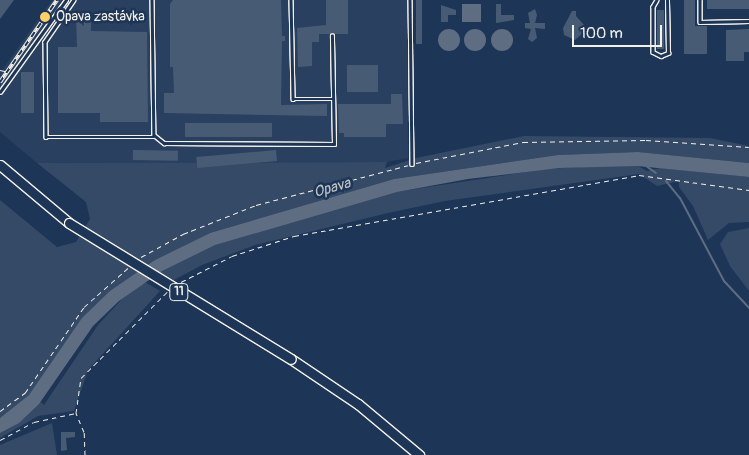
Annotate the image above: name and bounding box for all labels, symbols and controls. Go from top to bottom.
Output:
place label: Opava zastávka [56,9,145,25]
marker: Opava zastávka [38,10,52,24]
scale bar [574,15,664,47]
text: 100 m [580,24,623,43]
water label: Opava [312,174,352,202]
road number: 11 [169,282,189,302]

